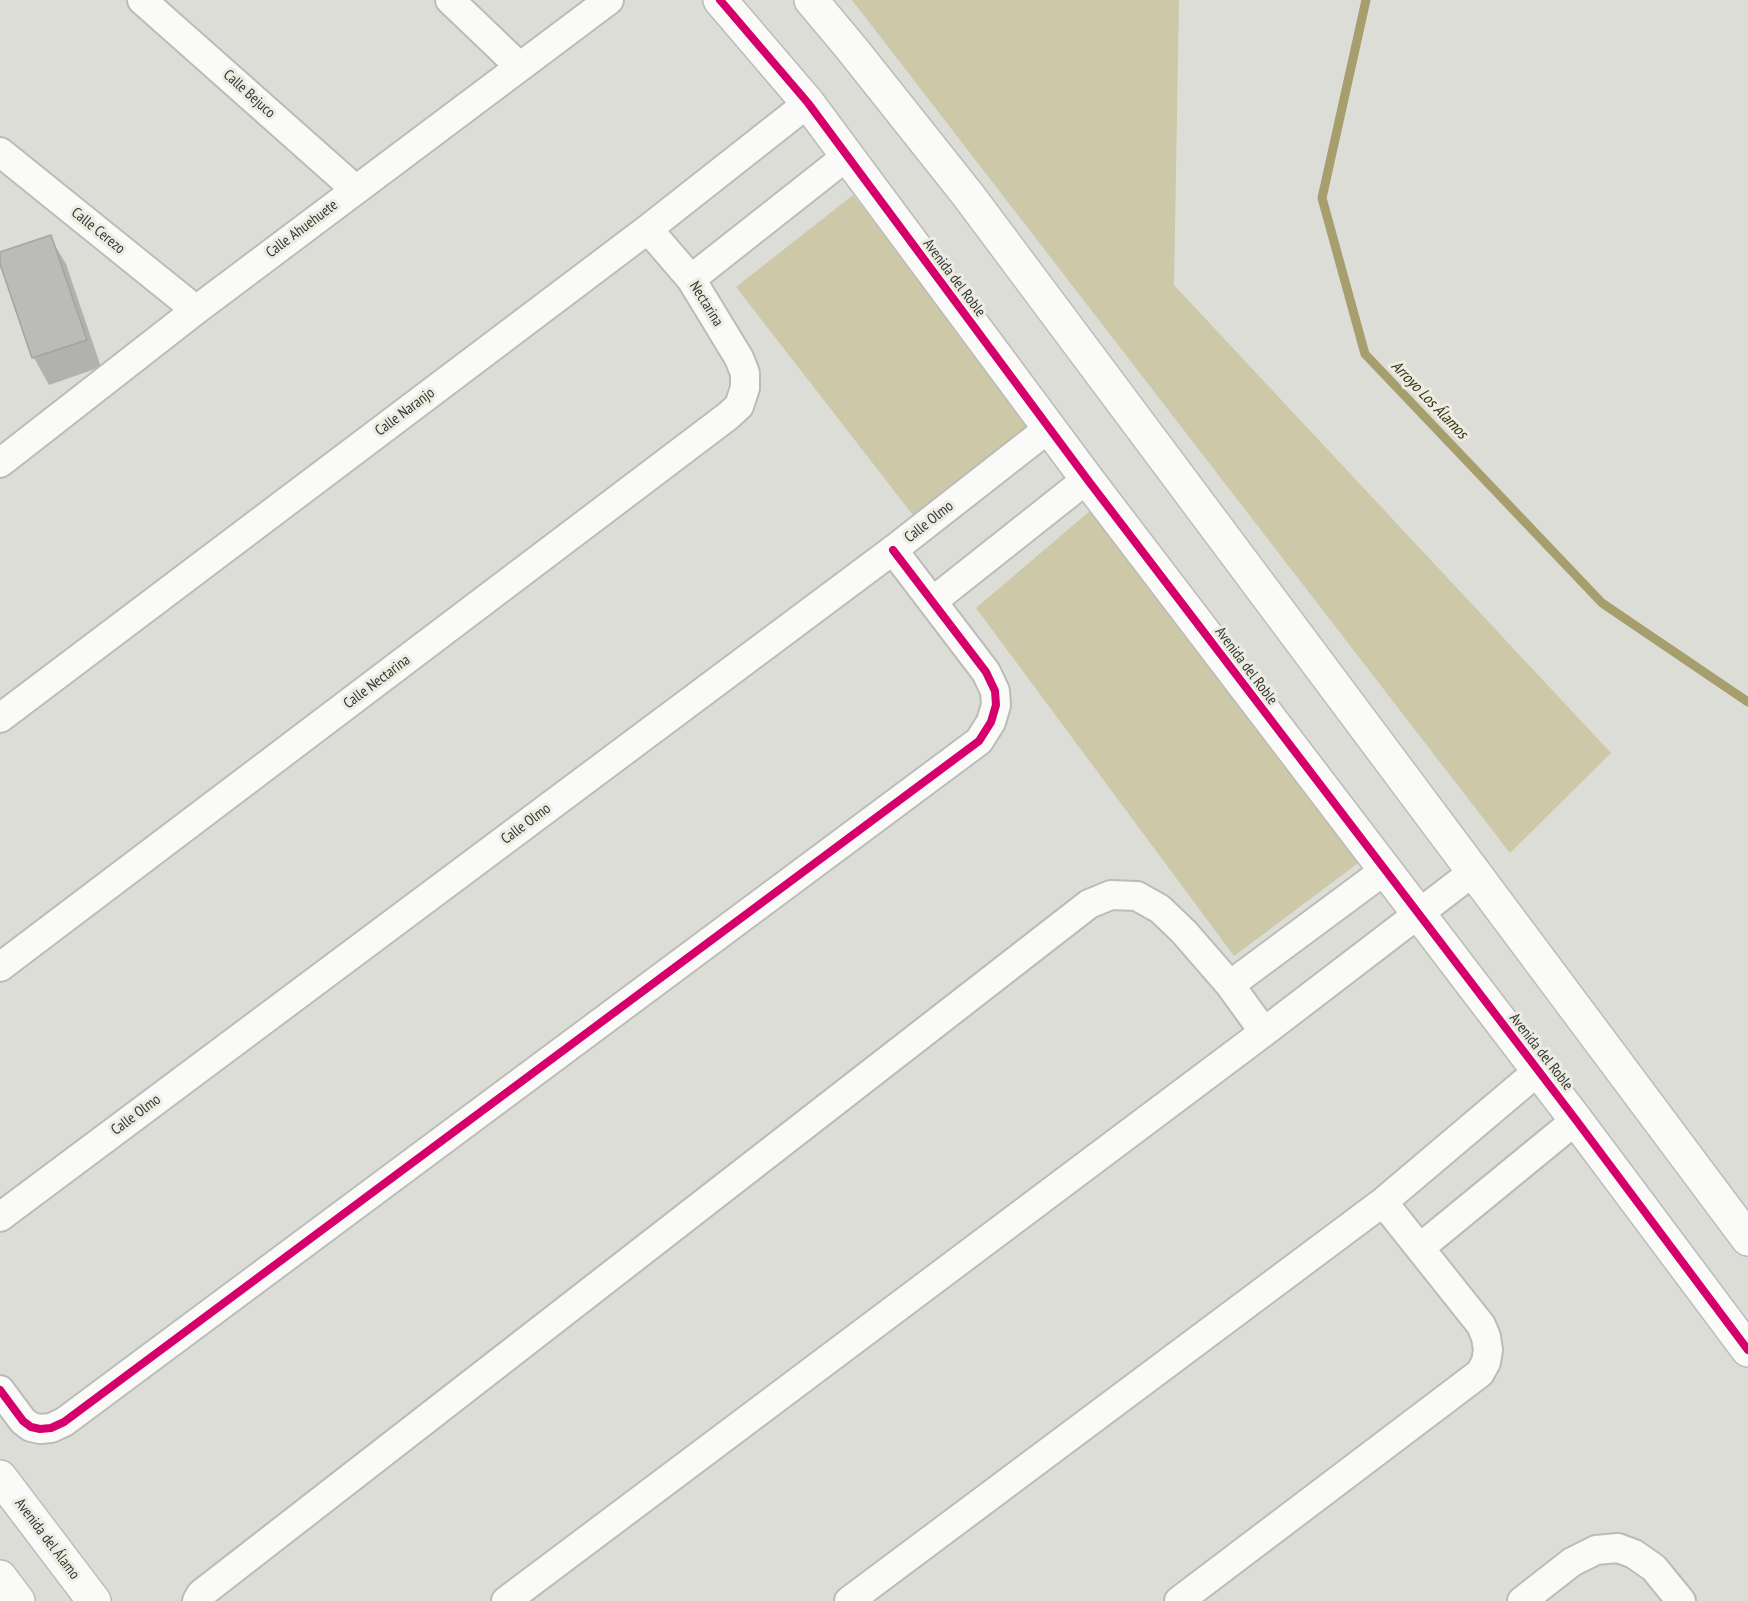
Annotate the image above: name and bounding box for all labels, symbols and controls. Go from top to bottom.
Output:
street label: Calle Bejuco [219,66,279,122]
street label: Calle Ahuehuete [263,196,341,262]
street label: Calle Cerezo [68,204,128,258]
street label: Avenida del Roble [919,236,989,320]
street label: Nectarina [685,278,727,330]
water label: Arroyo Los Álamos [1387,357,1471,443]
street label: Calle Naranjo [372,384,438,440]
street label: Calle Olmo [901,497,957,547]
street label: Avenida del Roble [1211,624,1281,708]
street label: Calle Nectarina [340,651,414,713]
street label: Calle Olmo [498,800,554,848]
street label: Avenida del Roble [1505,1010,1577,1094]
street label: Calle Olmo [108,1091,164,1139]
street label: Avenida del Álamo [11,1495,83,1583]

